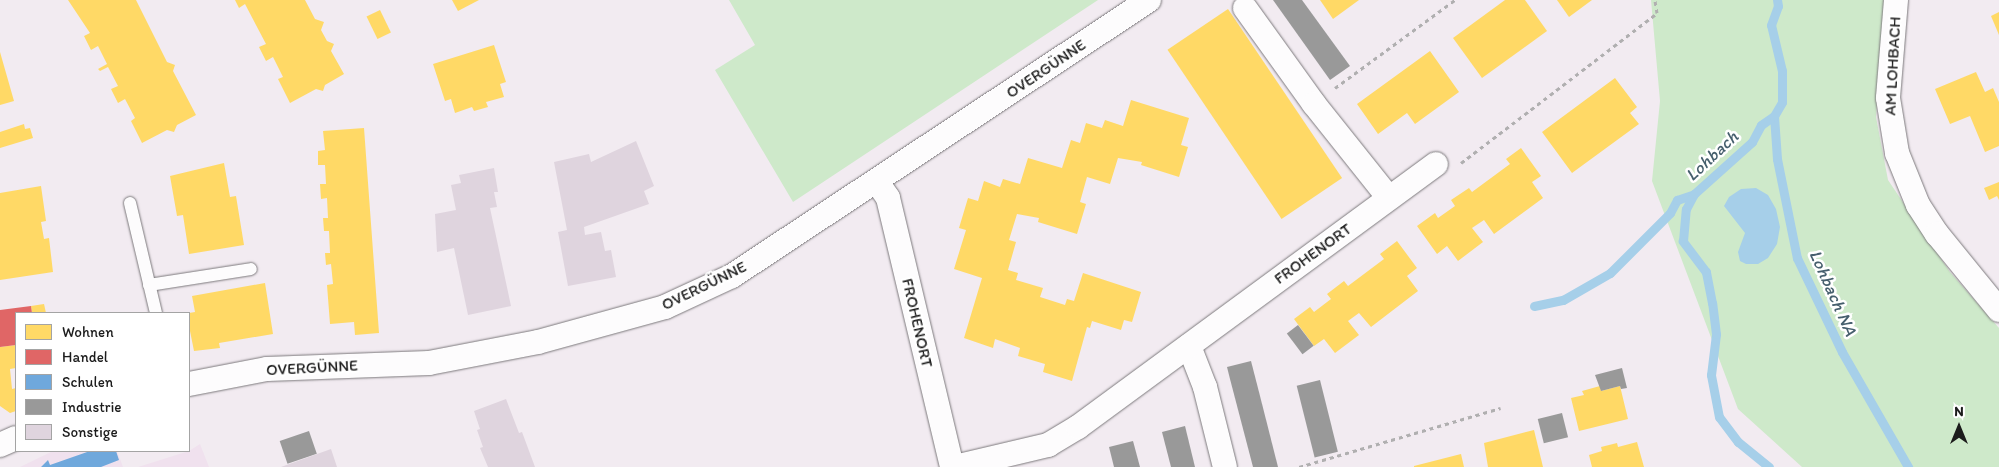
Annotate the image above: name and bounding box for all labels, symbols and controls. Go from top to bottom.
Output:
street label: AM LOHBACH [1881,16,1905,116]
street label: OVERGÜNNE [1003,35,1089,103]
water label: Lohbach [1681,126,1743,186]
street label: FROHENORT [1271,219,1355,289]
water label: Lohbach NA [1804,247,1862,339]
street label: OVERGÜNNE [659,257,749,315]
street label: FROHENORT [897,277,937,369]
legend [15,312,190,452]
text: Wohnen [62,323,114,341]
text: Handel [62,348,108,366]
street label: OVERGÜNNE [266,356,358,380]
text: Schulen [62,373,113,391]
text: Industrie [62,398,122,416]
north arrow [1934,402,1984,452]
text: N [1954,403,1964,420]
text: Sonstige [62,423,118,441]

